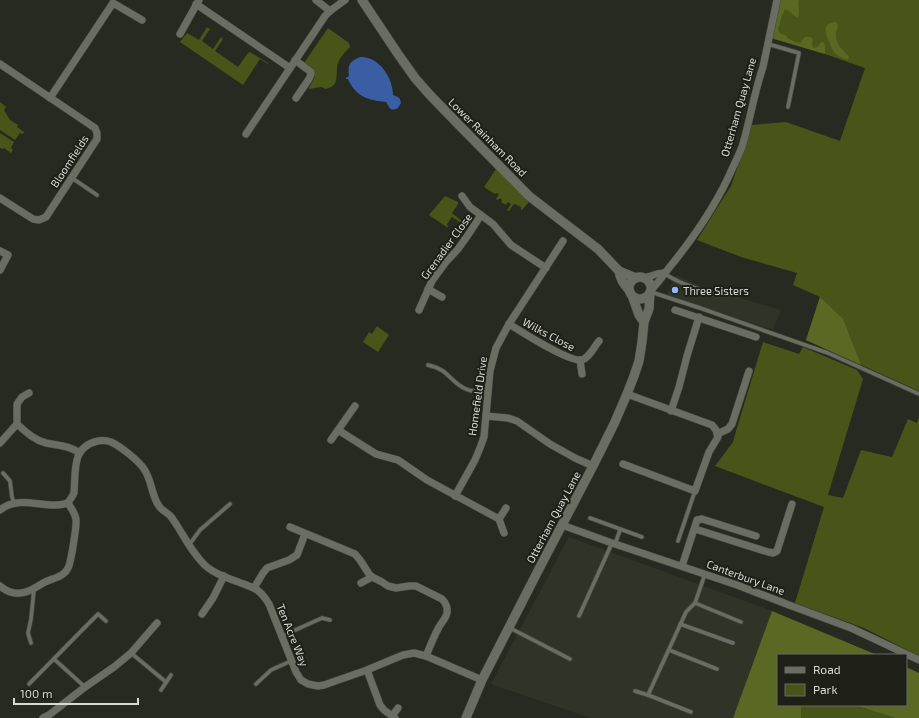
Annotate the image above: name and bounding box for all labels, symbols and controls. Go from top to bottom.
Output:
street label: Otterham Quay Lane [718,56,759,158]
street label: Lower Rainham Road [446,95,530,179]
street label: Bloomfields [47,132,91,190]
street label: Grenadier Close [418,210,474,282]
place label: Three Sisters [683,284,749,297]
marker: Three Sisters [670,285,680,295]
street label: Wilks Close [521,315,577,353]
street label: Homefield Drive [465,355,489,436]
street label: Otterham Quay Lane [523,469,584,566]
street label: Canterbury Lane [705,557,787,597]
street label: Ten Acre Way [275,602,312,668]
legend [777,654,907,706]
text: Road [813,662,841,676]
scale bar [14,680,138,706]
text: Park [813,682,838,696]
text: 100 m [20,686,52,700]

